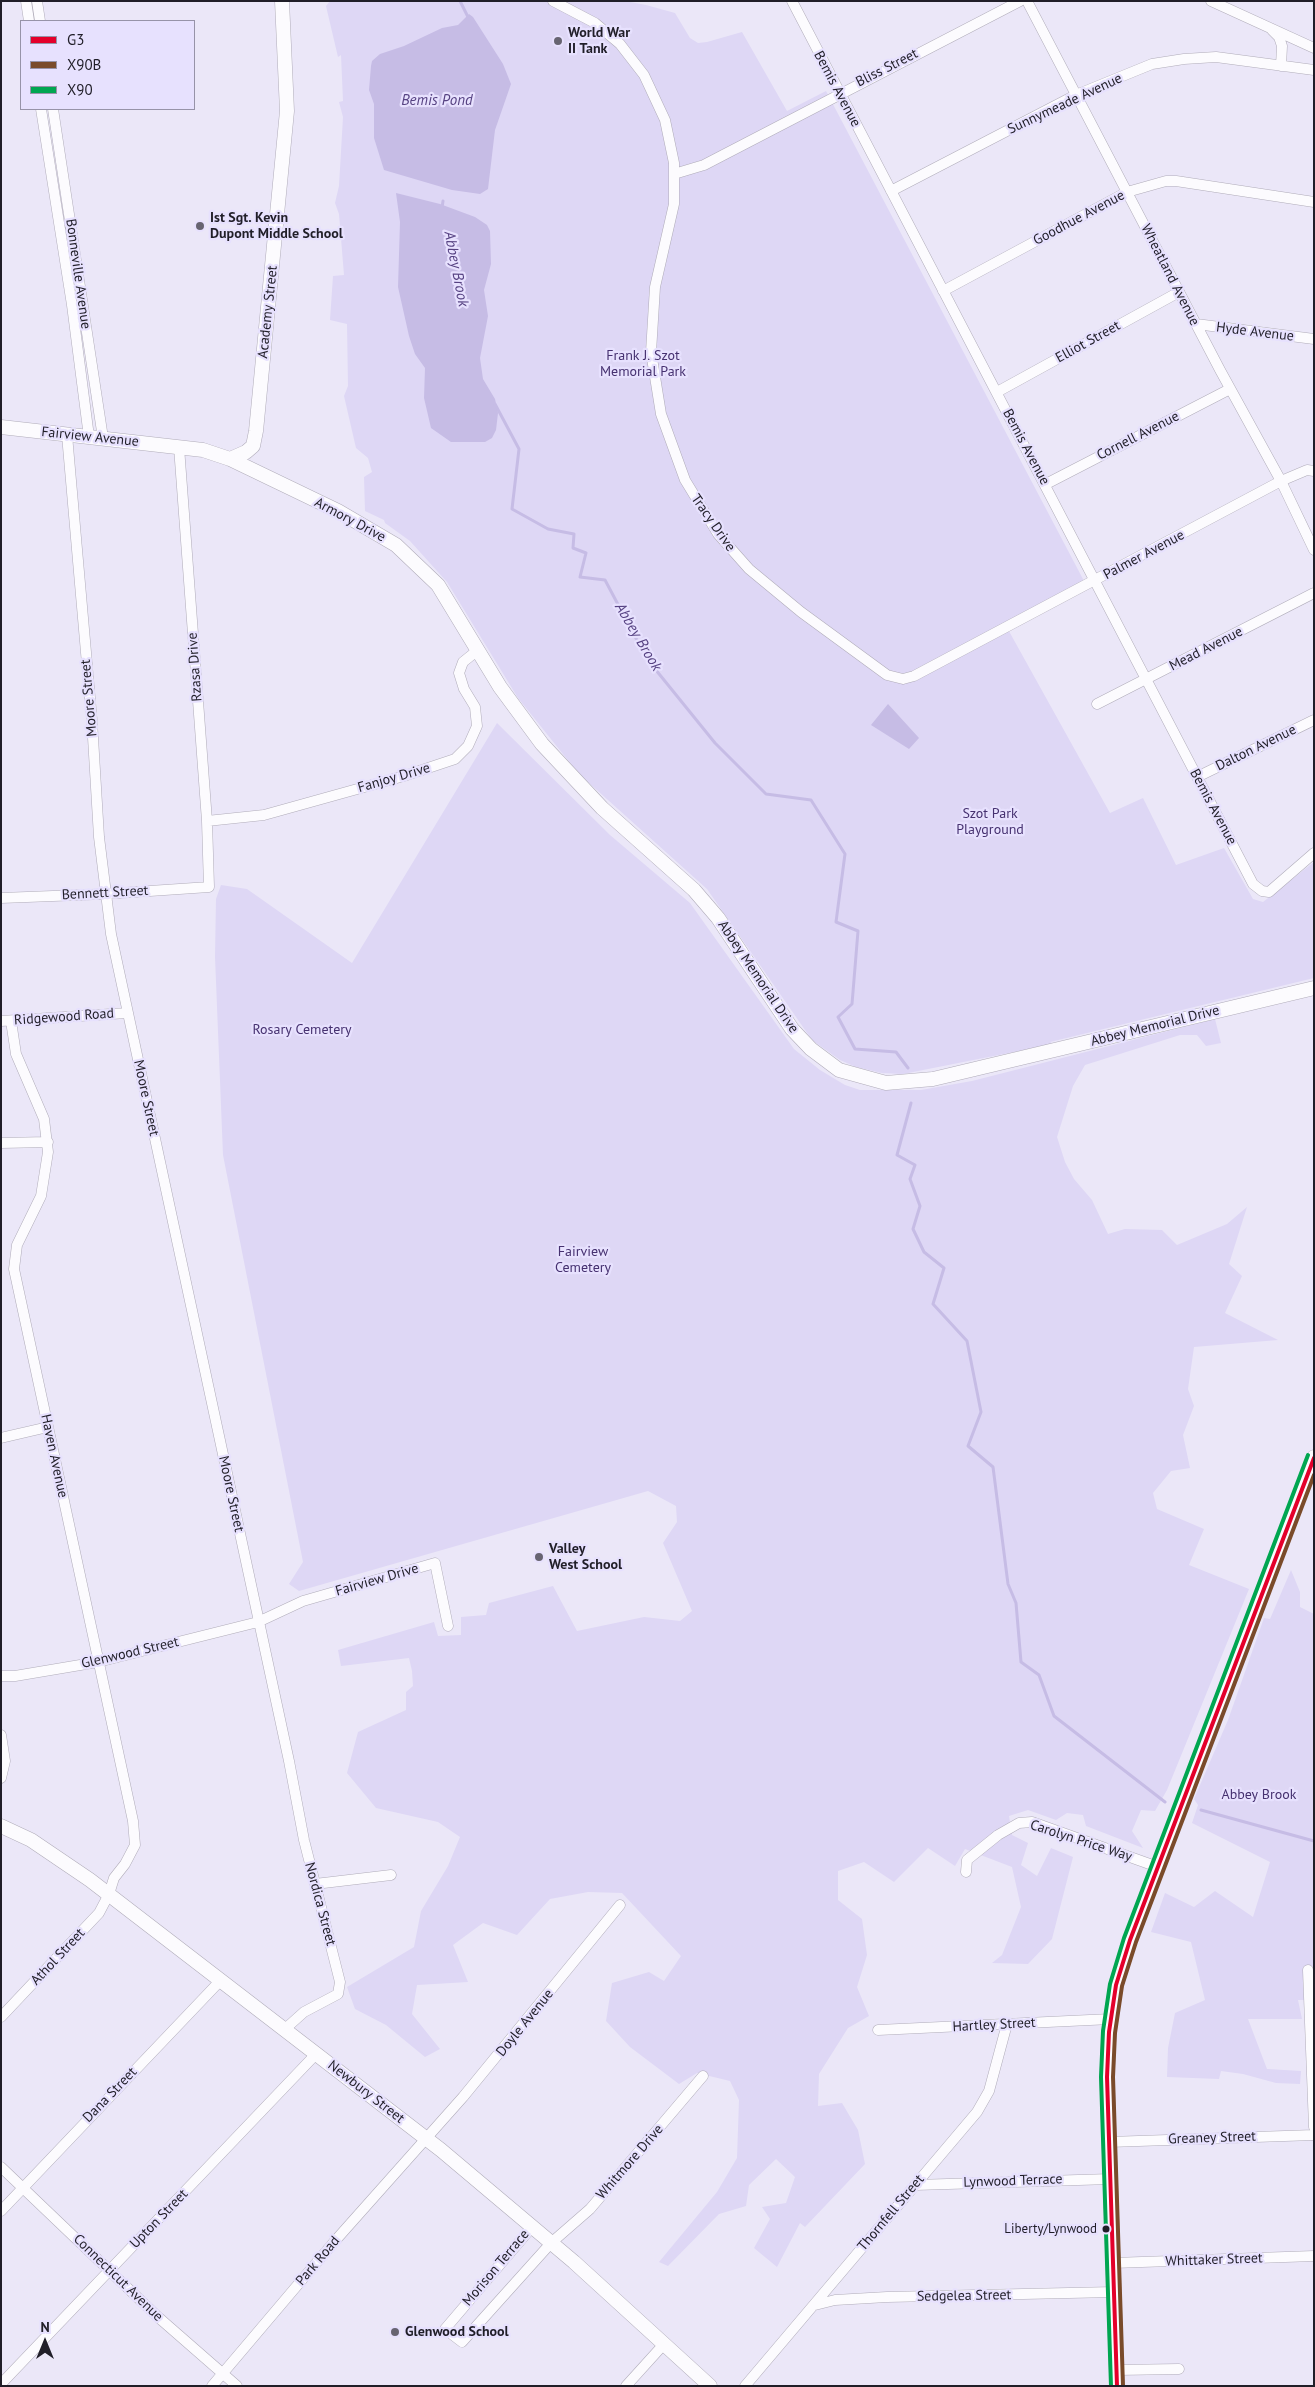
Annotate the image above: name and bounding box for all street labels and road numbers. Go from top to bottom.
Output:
street label: Bliss Street [853,45,921,91]
street label: Bemis Avenue [810,48,864,130]
street label: Sunnymeade Avenue [1005,70,1125,138]
street label: Goodhue Avenue [1031,187,1127,249]
street label: Bonneville Avenue [62,218,94,330]
street label: Wheatland Avenue [1137,221,1203,329]
street label: Academy Street [255,265,281,359]
street label: Elliot Street [1053,317,1123,367]
street label: Hyde Avenue [1215,319,1295,345]
street label: Bemis Avenue [999,406,1053,488]
street label: Cornell Avenue [1094,408,1182,464]
street label: Fairview Avenue [40,424,140,450]
street label: Tracy Drive [687,491,739,555]
street label: Armory Drive [312,494,388,546]
street label: Palmer Avenue [1101,527,1187,583]
street label: Mead Avenue [1166,623,1246,675]
street label: Rzasa Drive [184,632,206,702]
street label: Moore Street [77,659,101,737]
street label: Dalton Avenue [1213,721,1299,775]
street label: Fanjoy Drive [356,760,432,796]
street label: Bemis Avenue [1186,766,1240,848]
street label: Bennett Street [61,882,149,904]
street label: Abbey Memorial Drive [714,918,802,1036]
street label: Abbey Memorial Drive [1089,1002,1221,1050]
street label: Ridgewood Road [13,1005,115,1029]
street label: Moore Street [130,1058,162,1138]
street label: Haven Avenue [37,1413,71,1499]
street label: Moore Street [215,1454,247,1534]
street label: Fairview Drive [334,1560,420,1600]
street label: Glenwood Street [80,1634,180,1672]
street label: Carolyn Price Way [1028,1817,1134,1865]
street label: Nordica Street [301,1860,339,1948]
street label: Athol Street [27,1925,89,1989]
street label: Doyle Avenue [493,1986,557,2060]
street label: Hartley Street [952,2014,1036,2036]
street label: Newbury Street [324,2057,408,2127]
street label: Dana Street [80,2064,140,2126]
street label: Whitmore Drive [593,2121,667,2203]
street label: Greaney Street [1168,2128,1256,2148]
street label: Thornfell Street [854,2171,928,2255]
street label: Lynwood Terrace [963,2171,1063,2191]
street label: Upton Street [127,2186,191,2252]
street label: Morison Terrace [459,2226,533,2310]
street label: Connecticut Avenue [70,2231,166,2325]
street label: Park Road [293,2233,343,2289]
street label: Whittaker Street [1165,2250,1263,2270]
street label: Sedgelea Street [917,2287,1011,2305]

